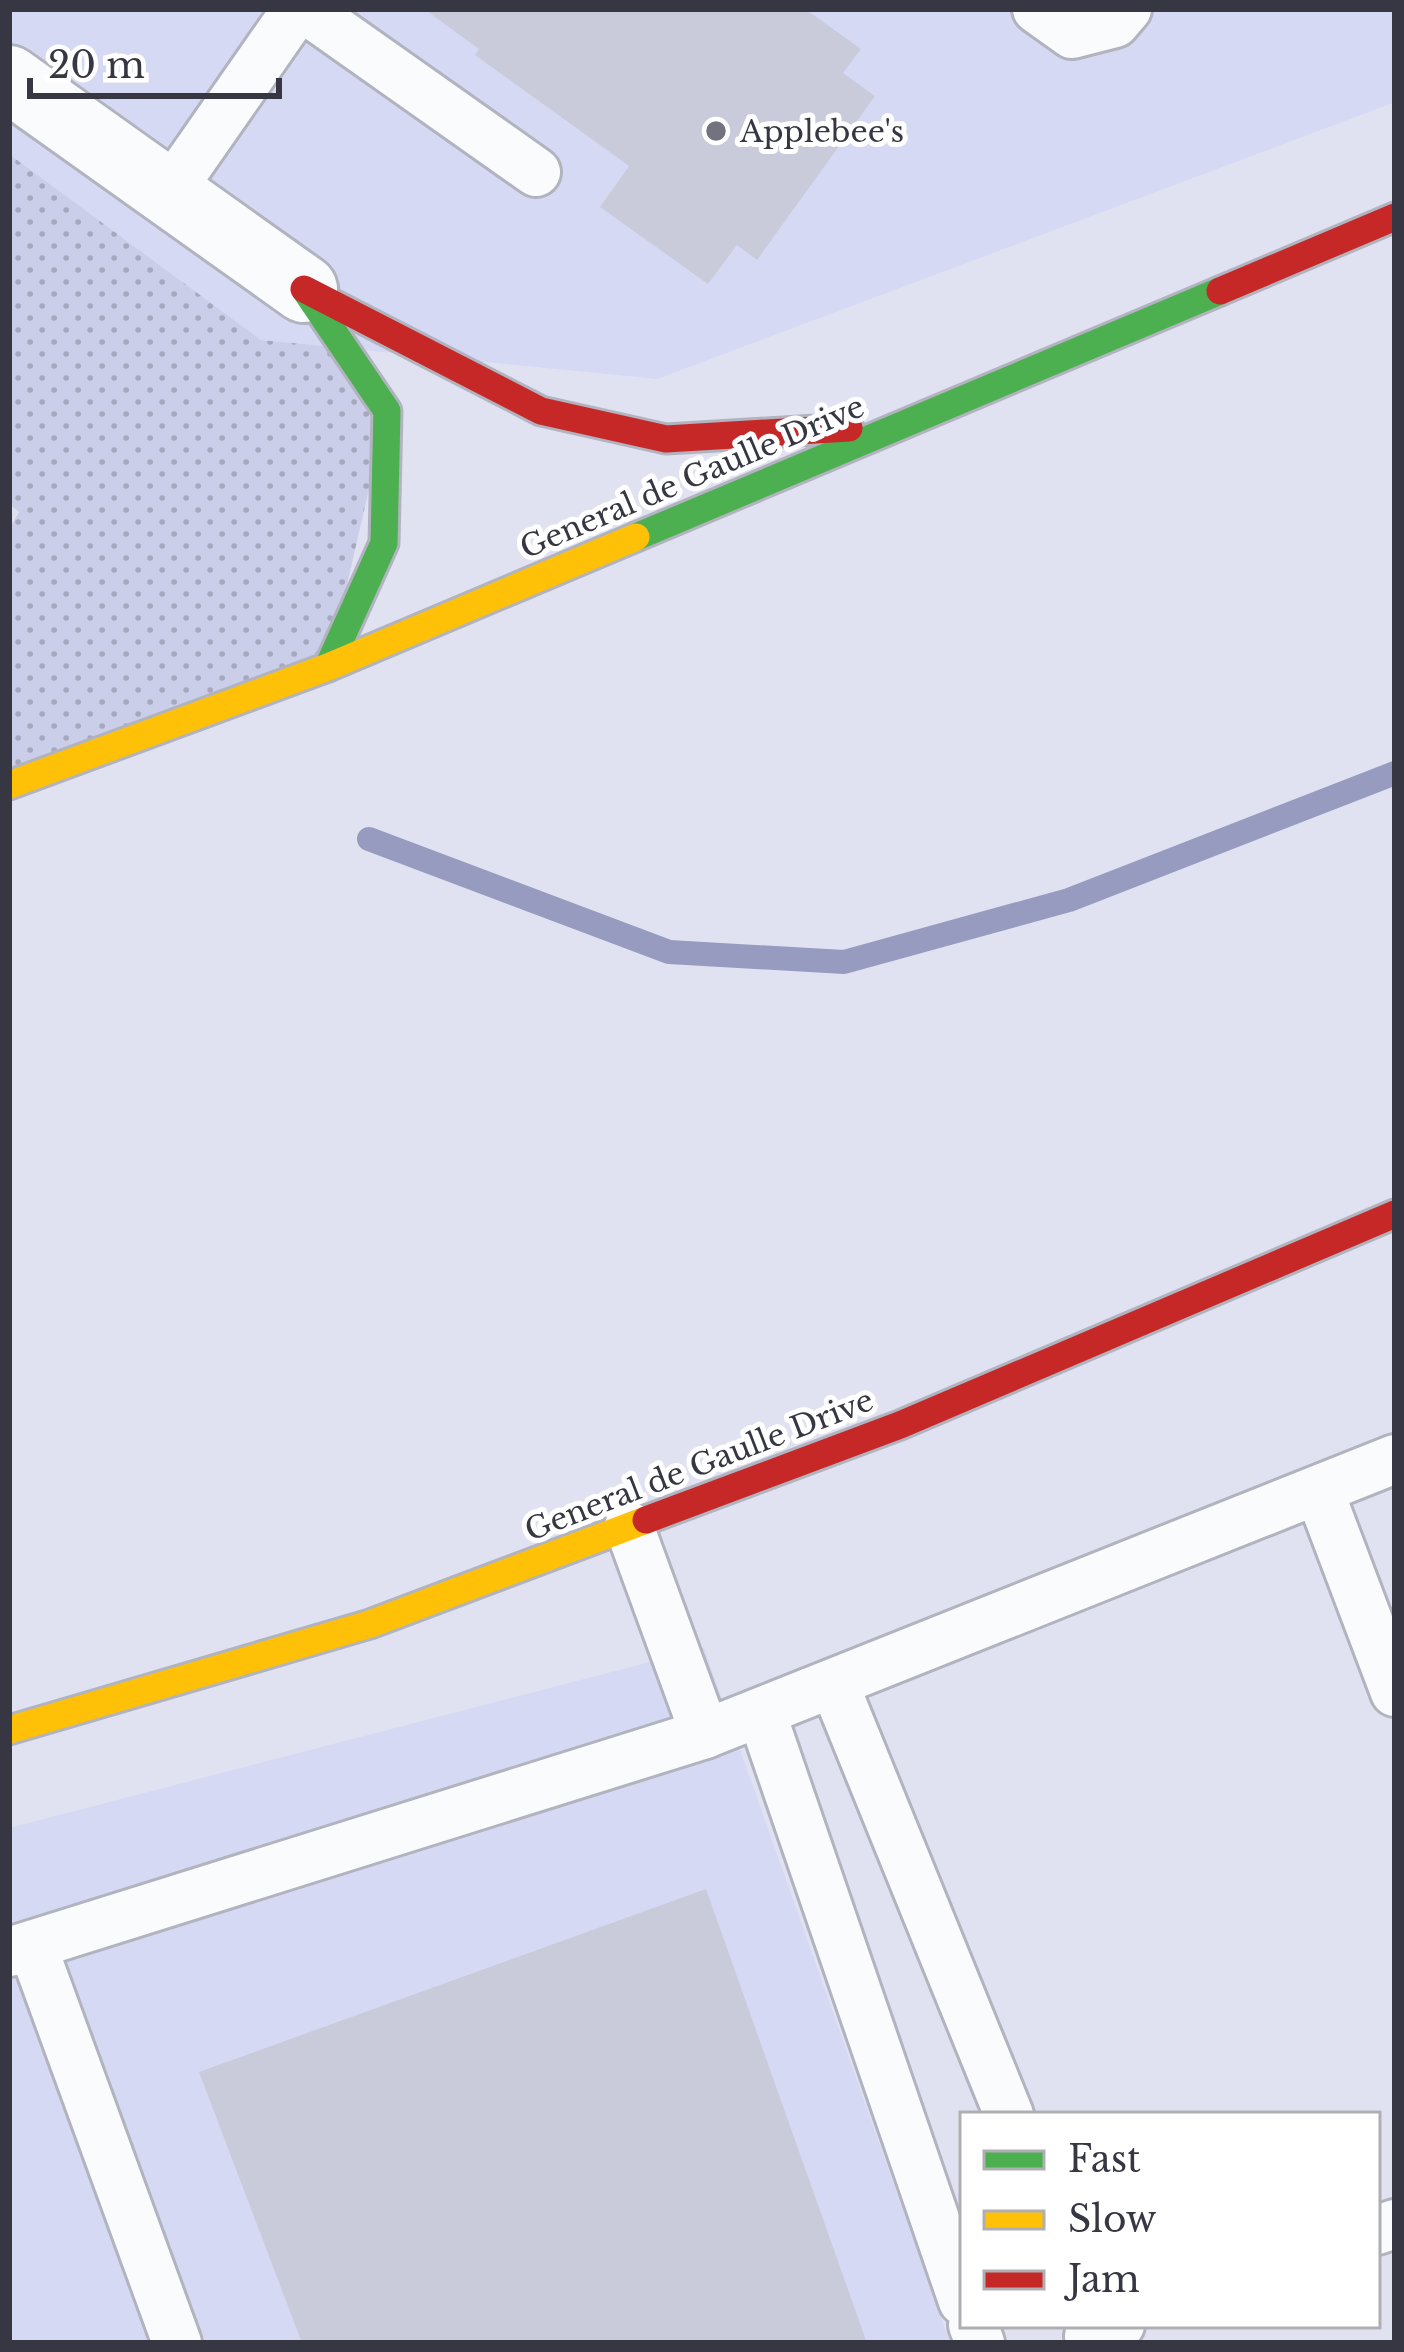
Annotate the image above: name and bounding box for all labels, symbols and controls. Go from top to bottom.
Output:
scale bar [30,24,279,98]
text: 20 m [48,43,145,88]
place label: Applebee's [739,113,904,150]
marker: Applebee's [703,118,729,144]
street label: General de Gaulle Drive [514,388,870,566]
street label: General de Gaulle Drive [519,1381,879,1549]
legend [960,2112,1380,2328]
text: Fast [1068,2137,1141,2182]
text: Slow [1068,2197,1157,2242]
text: Jam [1064,2257,1140,2302]

